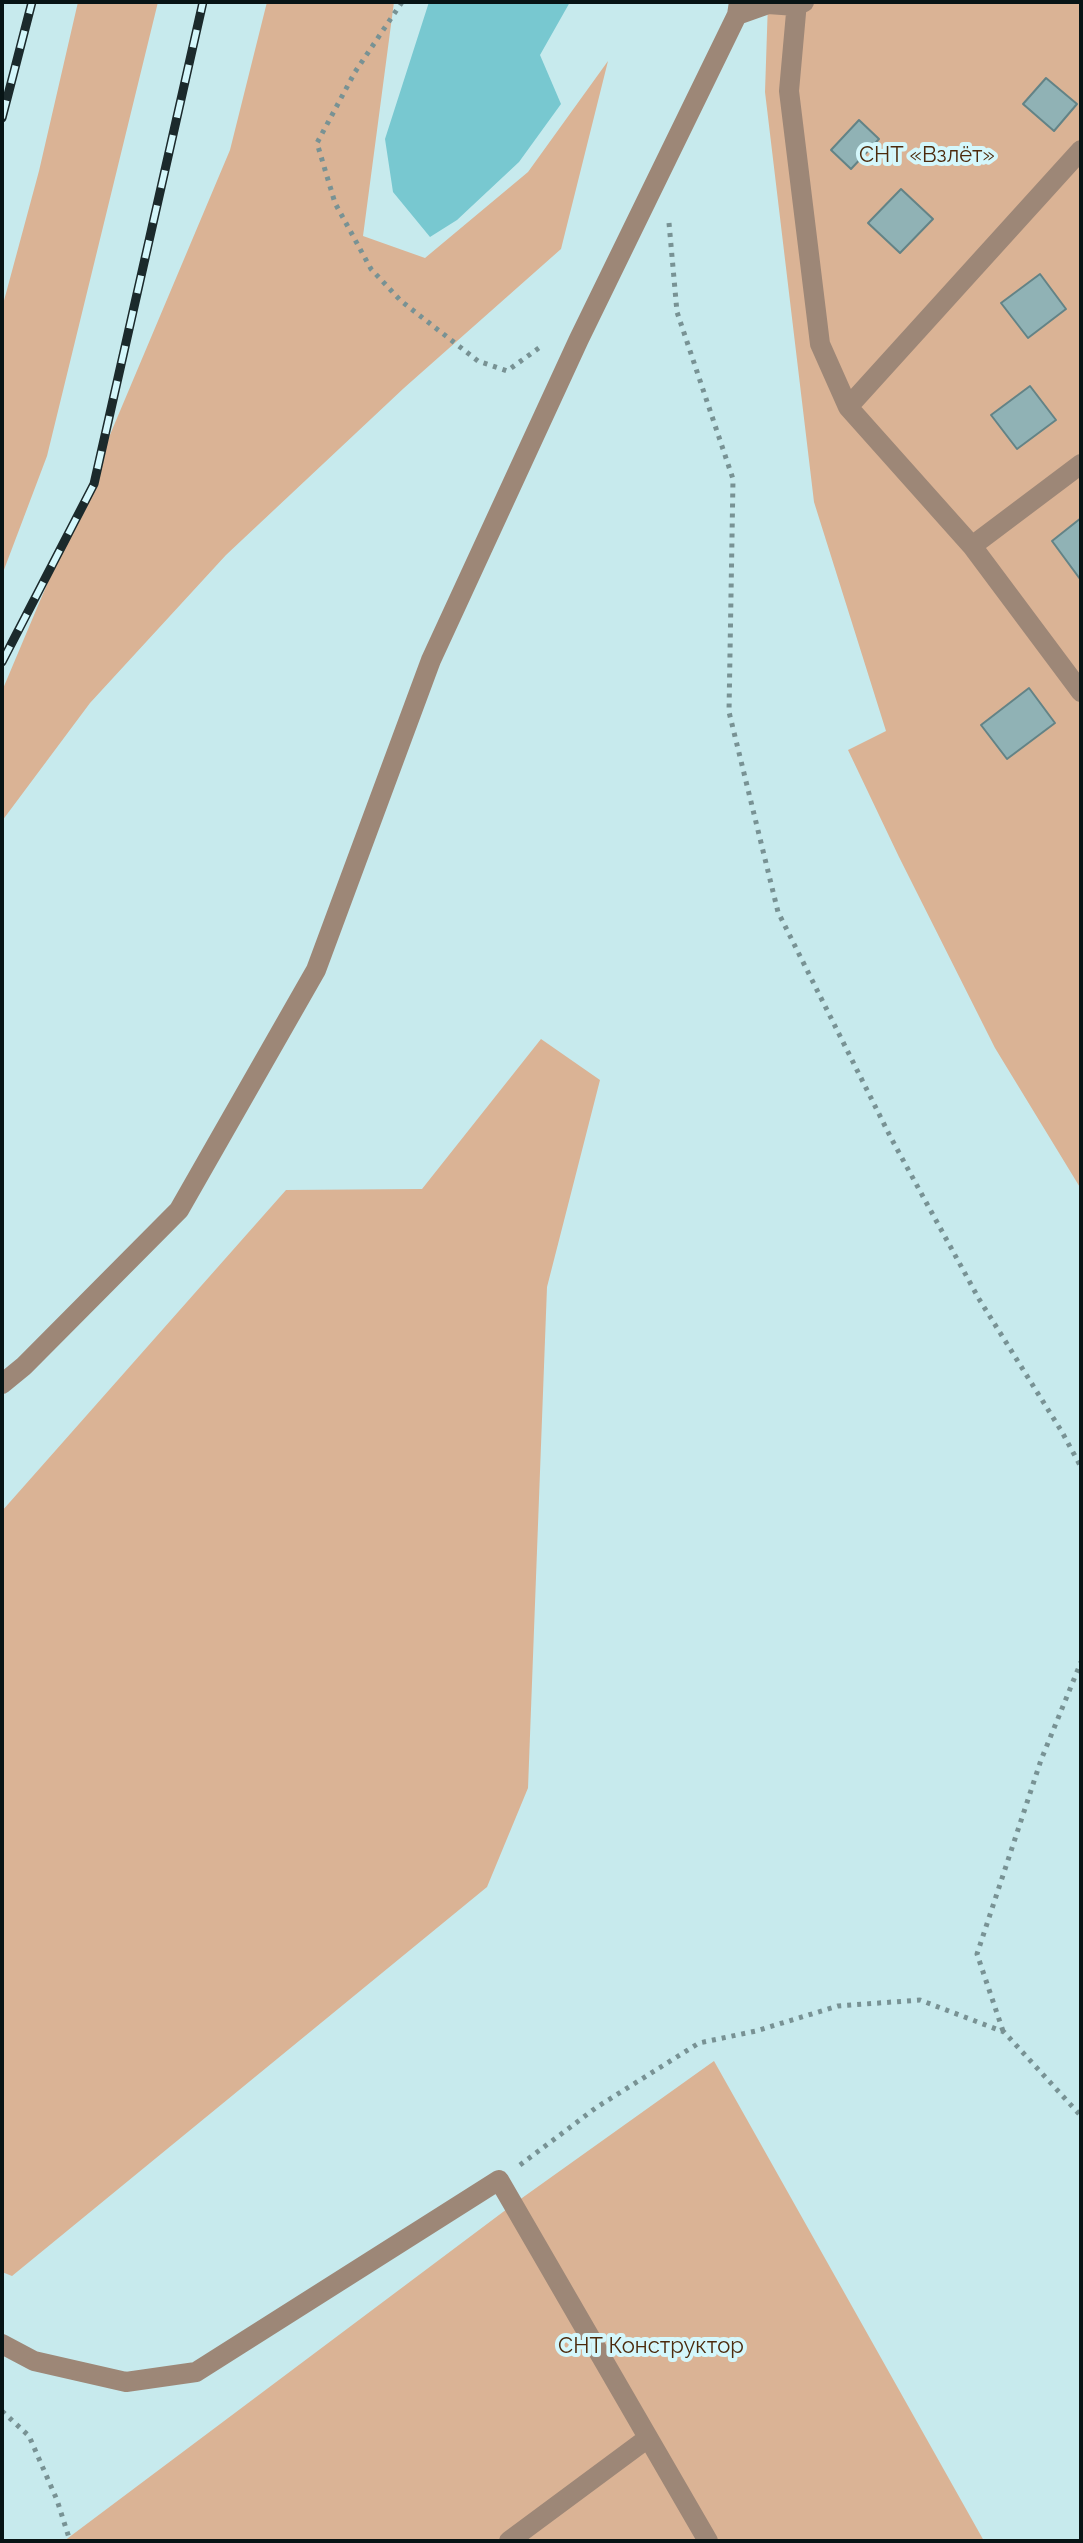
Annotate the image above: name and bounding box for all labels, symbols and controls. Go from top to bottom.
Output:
park label: СНТ «Взлёт» [859,142,995,168]
park label: СНТ Конструктор [558,2333,744,2359]

